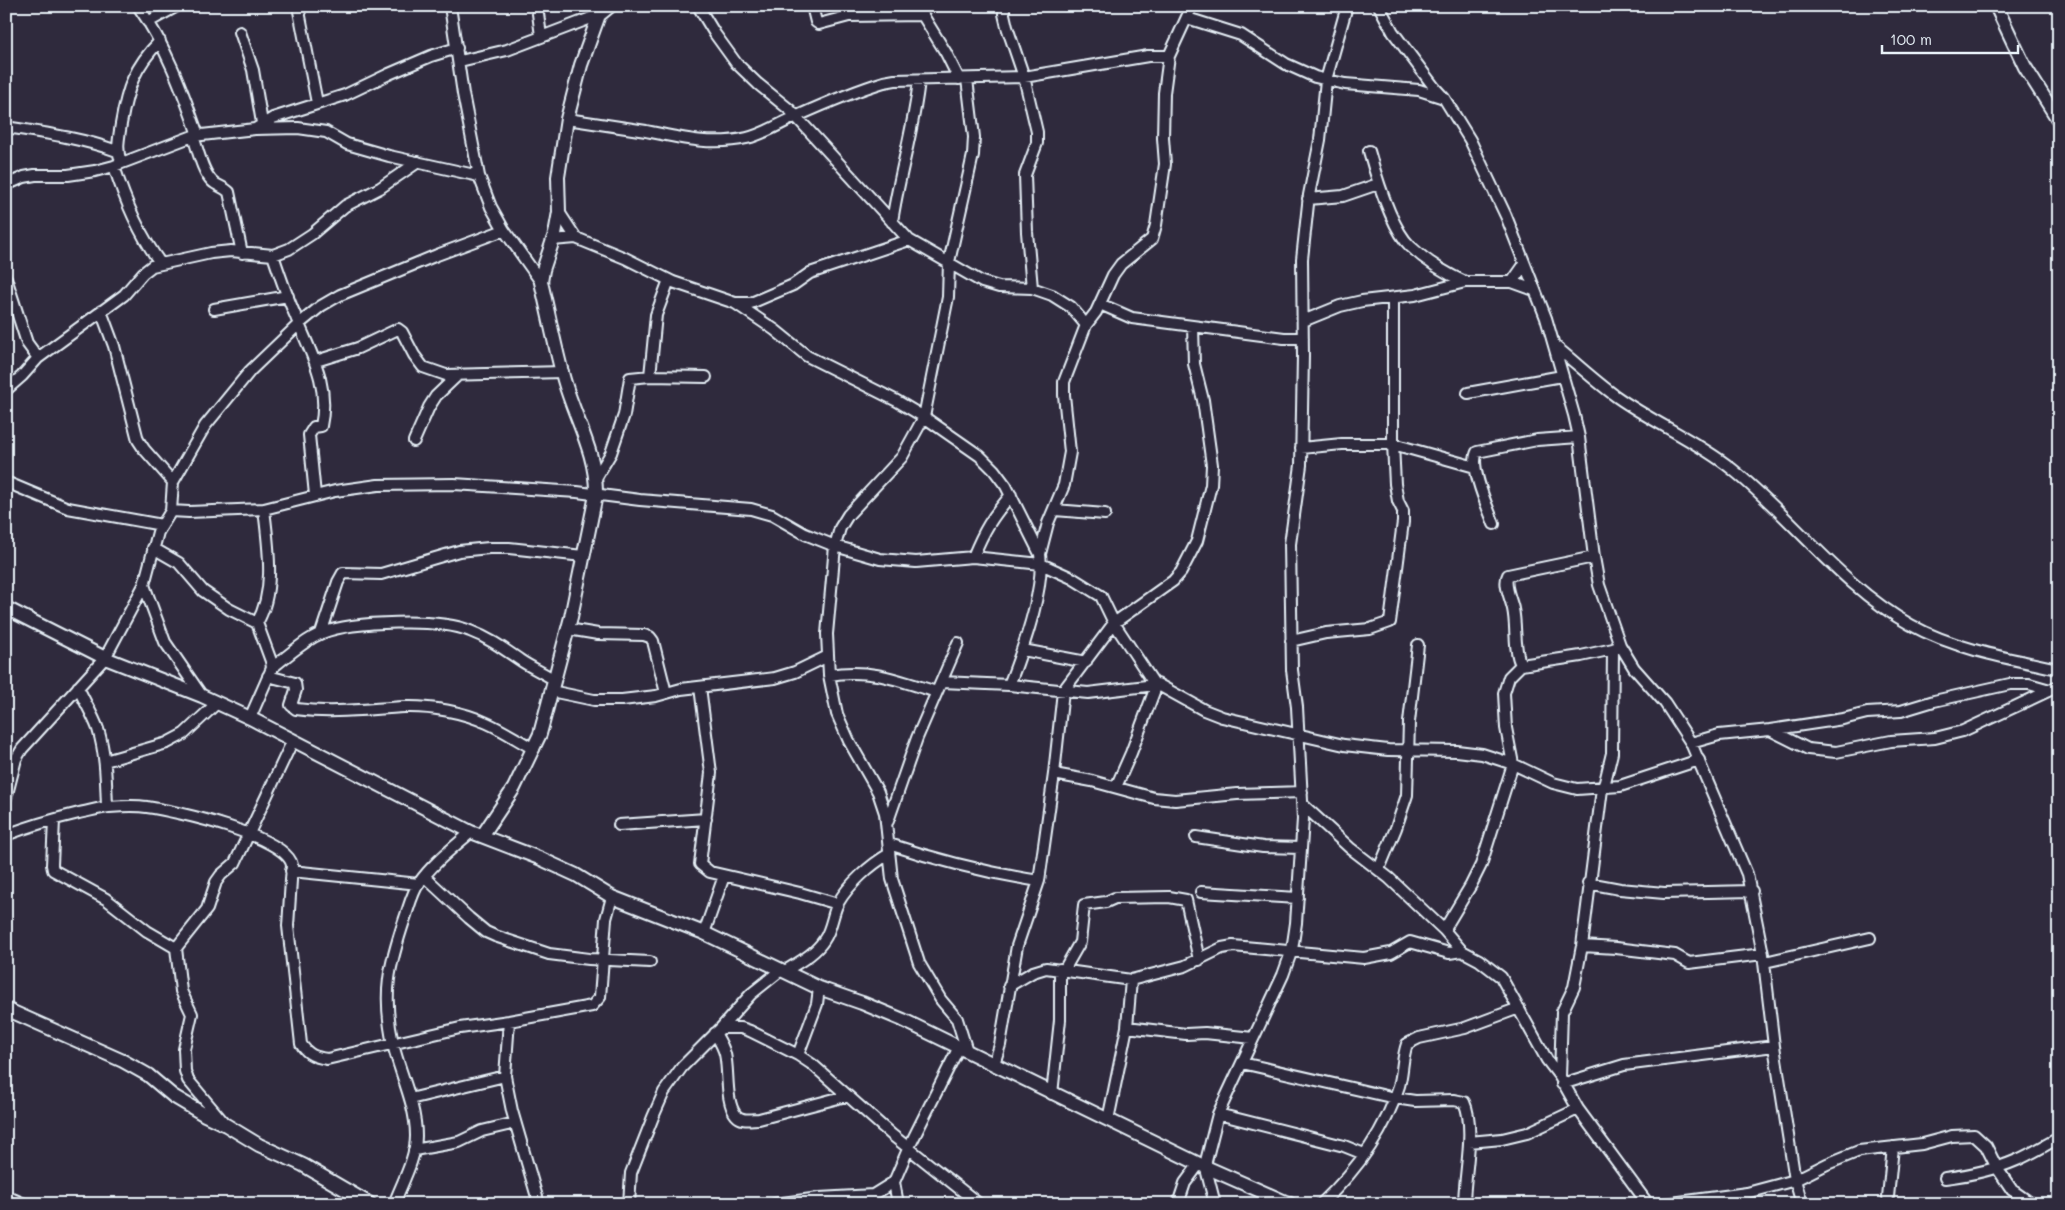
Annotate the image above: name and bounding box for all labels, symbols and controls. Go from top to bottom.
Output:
scale bar [1882,22,2019,54]
text: 100 m [1890,29,1932,49]

